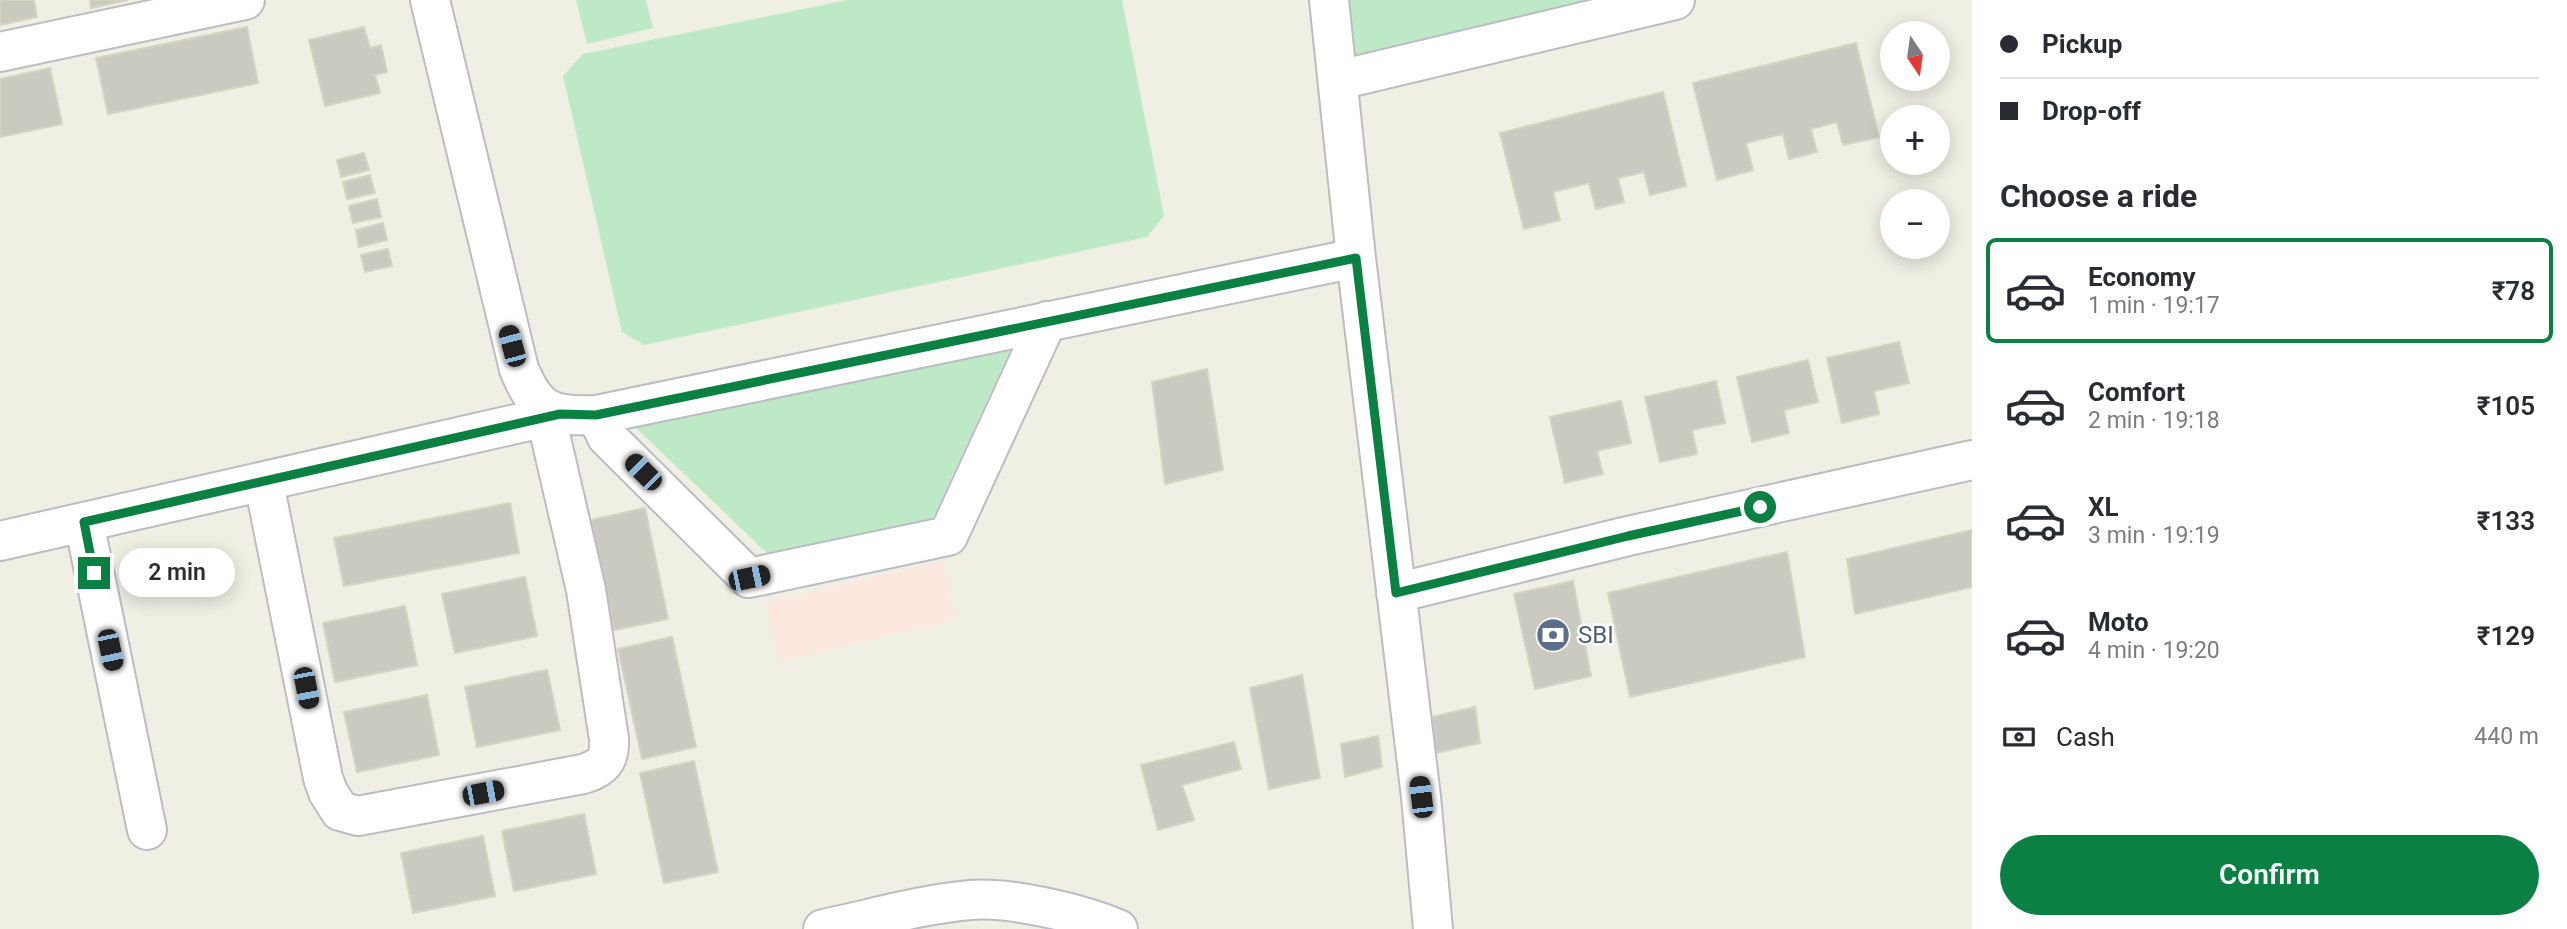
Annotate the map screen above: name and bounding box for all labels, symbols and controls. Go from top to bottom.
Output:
north arrow [1880,21,1950,91]
map controls [1880,21,1950,259]
text: Pickup [2042,29,2122,59]
text: Drop-off [2042,96,2141,126]
button: + [1880,105,1950,175]
text: Choose a ride [2000,177,2197,215]
button: − [1880,189,1950,259]
icon: car [2004,259,2067,322]
text: Economy [2088,262,2195,292]
text: ₹78 [2492,276,2535,306]
text: 1 min · 19:17 [2088,292,2220,319]
car [497,323,528,369]
icon: car [2004,374,2067,437]
text: Comfort [2088,377,2185,407]
text: ₹105 [2477,391,2535,421]
text: 2 min · 19:18 [2088,407,2220,434]
car [621,450,666,494]
icon: car [2004,489,2067,552]
route start [1744,491,1776,523]
text: XL [2088,492,2119,522]
text: ₹133 [2477,506,2535,536]
text: 3 min · 19:19 [2088,522,2220,549]
callout: 2 min [119,548,234,598]
route end [78,557,110,589]
text: 2 min [148,559,206,586]
car [727,563,772,593]
icon: car [2004,604,2067,667]
text: Moto [2088,607,2149,637]
bank icon: SBI [1534,616,1572,654]
place label: SBI [1578,621,1614,649]
text: ₹129 [2477,621,2535,651]
car [96,627,125,673]
text: 4 min · 19:20 [2088,637,2220,664]
car [292,665,321,711]
icon: cash [2000,718,2038,756]
text: Cash [2056,722,2115,752]
text: 440 m [2474,723,2539,750]
car [1409,775,1434,819]
car [461,779,506,807]
button: Confirm [2000,835,2539,915]

